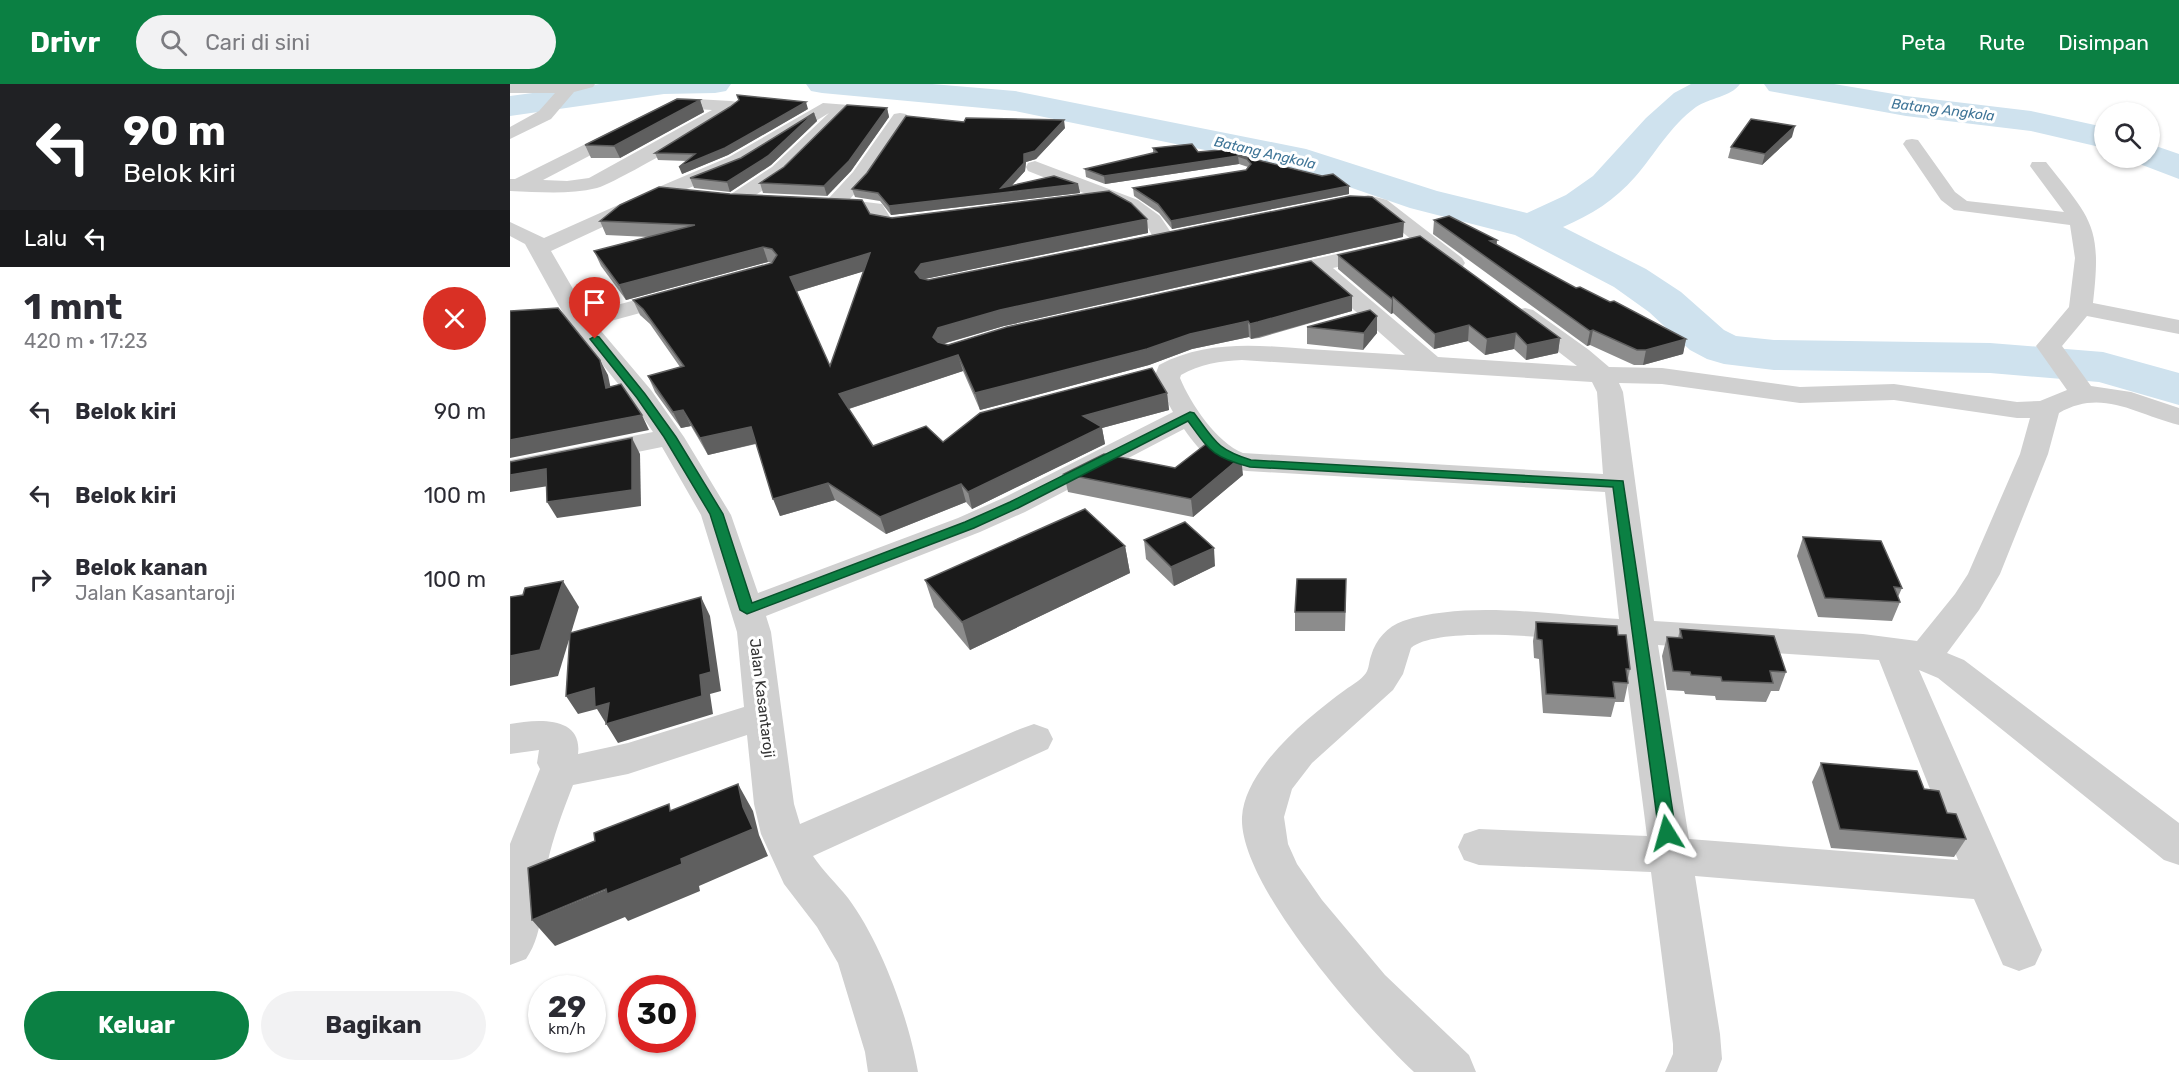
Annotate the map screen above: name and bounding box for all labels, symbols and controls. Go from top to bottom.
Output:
search box [136,15,556,69]
text: Drivr [30,26,100,59]
icon: search [157,26,190,59]
text: Cari di sini [205,29,310,56]
text: Peta [1901,30,1946,55]
text: Rute [1979,30,2025,55]
text: Disimpan [2058,30,2149,55]
water label: Batang Angkola [1890,95,1996,125]
map controls [2094,102,2160,168]
button: search [2094,102,2160,168]
text: 90 m [123,106,226,156]
icon: left [24,108,102,186]
water label: Batang Angkola [1212,133,1318,173]
text: Belok kiri [123,157,236,189]
icon: left [79,222,112,255]
text: Lalu [24,225,67,252]
pin [569,277,620,339]
text: 1 mnt [24,285,122,328]
icon: arrive [578,286,611,319]
button: close [423,287,486,350]
text: 420 m · 17:23 [24,329,148,353]
icon: left [24,395,57,428]
text: Belok kiri [75,398,176,425]
text: 90 m [434,398,486,425]
icon: left [24,479,57,512]
text: Belok kiri [75,482,176,509]
text: 100 m [424,482,486,509]
text: Belok kanan [75,554,208,581]
icon: right [24,563,57,596]
text: 100 m [424,566,486,593]
text: Jalan Kasantaroji [75,581,235,605]
street label: Jalan Kasantaroji [746,637,778,759]
position arrow [1635,801,1699,865]
speed limit sign: 30 [618,975,696,1053]
text: 29 [548,989,586,1025]
button: Keluar [24,991,249,1060]
button: Bagikan [261,991,486,1060]
text: km/h [548,1020,586,1038]

